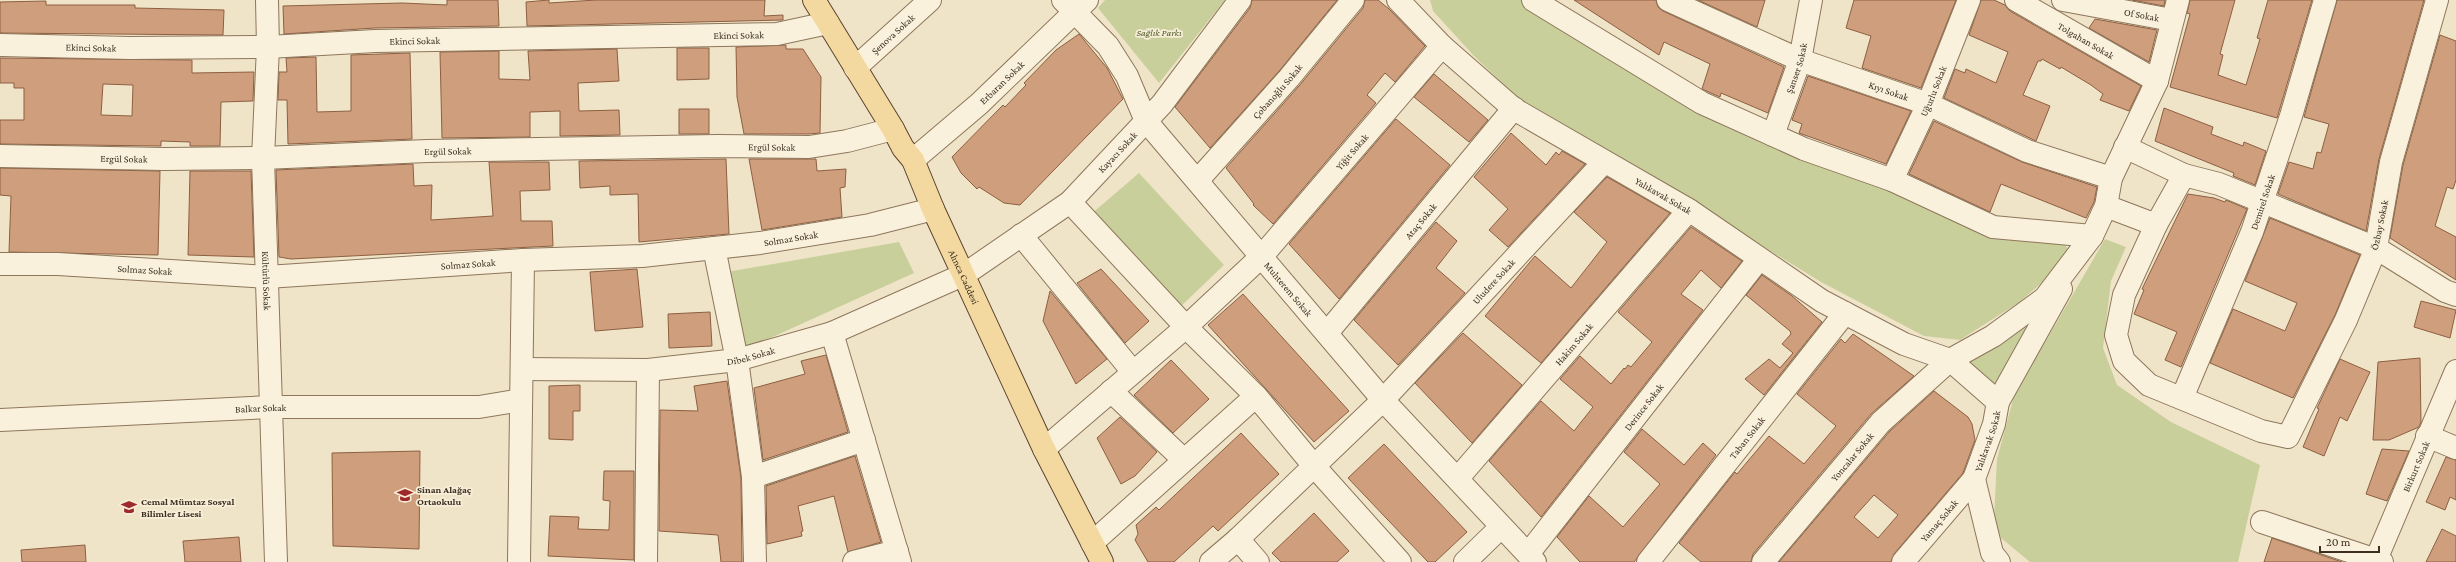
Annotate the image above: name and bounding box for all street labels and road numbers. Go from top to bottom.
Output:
street label: Of Sokak [2123,6,2160,24]
street label: Şenova Sokak [869,12,917,56]
street label: Tolgahan Sokak [2056,20,2116,61]
street label: Ekinci Sokak [713,29,764,41]
street label: Ekinci Sokak [389,35,440,47]
street label: Ekinci Sokak [66,42,117,54]
street label: Şanser Sokak [1783,42,1809,95]
street label: Erbaran Sokak [977,58,1027,107]
street label: Çobanoğlu Sokak [1250,61,1305,121]
street label: Uğurlu Sokak [1918,64,1949,118]
street label: Kıyı Sokak [1867,79,1910,103]
street label: Kayacı Sokak [1096,129,1139,175]
street label: Yiğit Sokak [1334,131,1371,172]
street label: Ergül Sokak [748,141,796,153]
street label: Ergül Sokak [424,145,472,157]
street label: Ergül Sokak [100,153,148,165]
street label: Demirel Sokak [2248,173,2277,231]
street label: Yalıkavak Sokak [1633,175,1694,216]
street label: Özbay Sokak [2369,199,2390,251]
street label: Ataç Sokak [1403,201,1439,241]
street label: Solmaz Sokak [763,229,819,248]
street label: Alınca Caddesi [947,248,981,306]
street label: Kültürlü Sokak [260,251,273,311]
street label: Solmaz Sokak [440,257,496,271]
street label: Uludere Sokak [1470,257,1517,306]
street label: Muhterem Sokak [1262,260,1315,319]
street label: Solmaz Sokak [117,263,173,277]
street label: Hakim Sokak [1553,321,1595,368]
street label: Dibek Sokak [726,344,776,367]
street label: Derince Sokak [1622,381,1666,433]
street label: Balkar Sokak [235,402,287,415]
street label: Yalıkavak Sokak [1972,409,2002,473]
street label: Taban Sokak [1727,414,1767,461]
street label: Yoncalar Sokak [1829,430,1876,483]
street label: Birkurt Sokak [2400,439,2432,494]
street label: Yamaç Sokak [1918,497,1960,544]

